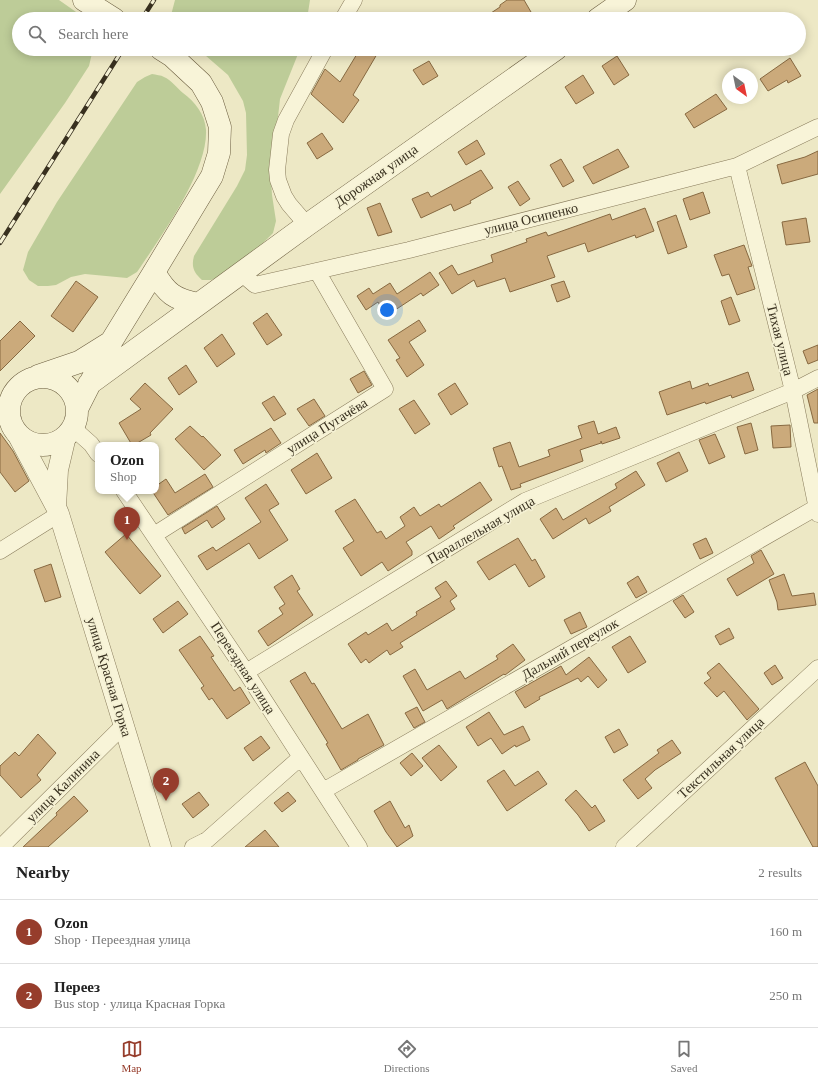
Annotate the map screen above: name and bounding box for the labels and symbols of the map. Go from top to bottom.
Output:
north arrow [722,68,758,104]
street label: Дорожная улица [332,141,421,210]
street label: улица Осипенко [483,200,579,238]
your location [377,300,397,320]
street label: Тихая улица [764,303,796,378]
street label: улица Пугачёва [284,395,371,457]
street label: Параллельная улица [425,493,538,567]
pin: 1 [114,507,140,540]
street label: улица Красная Горка [84,615,135,739]
street label: Дальний переулок [519,615,621,683]
street label: Переездная улица [208,619,279,717]
street label: Текстильная улица [675,714,768,802]
street label: улица Калинина [23,746,103,826]
pin: 2 [153,768,179,801]

